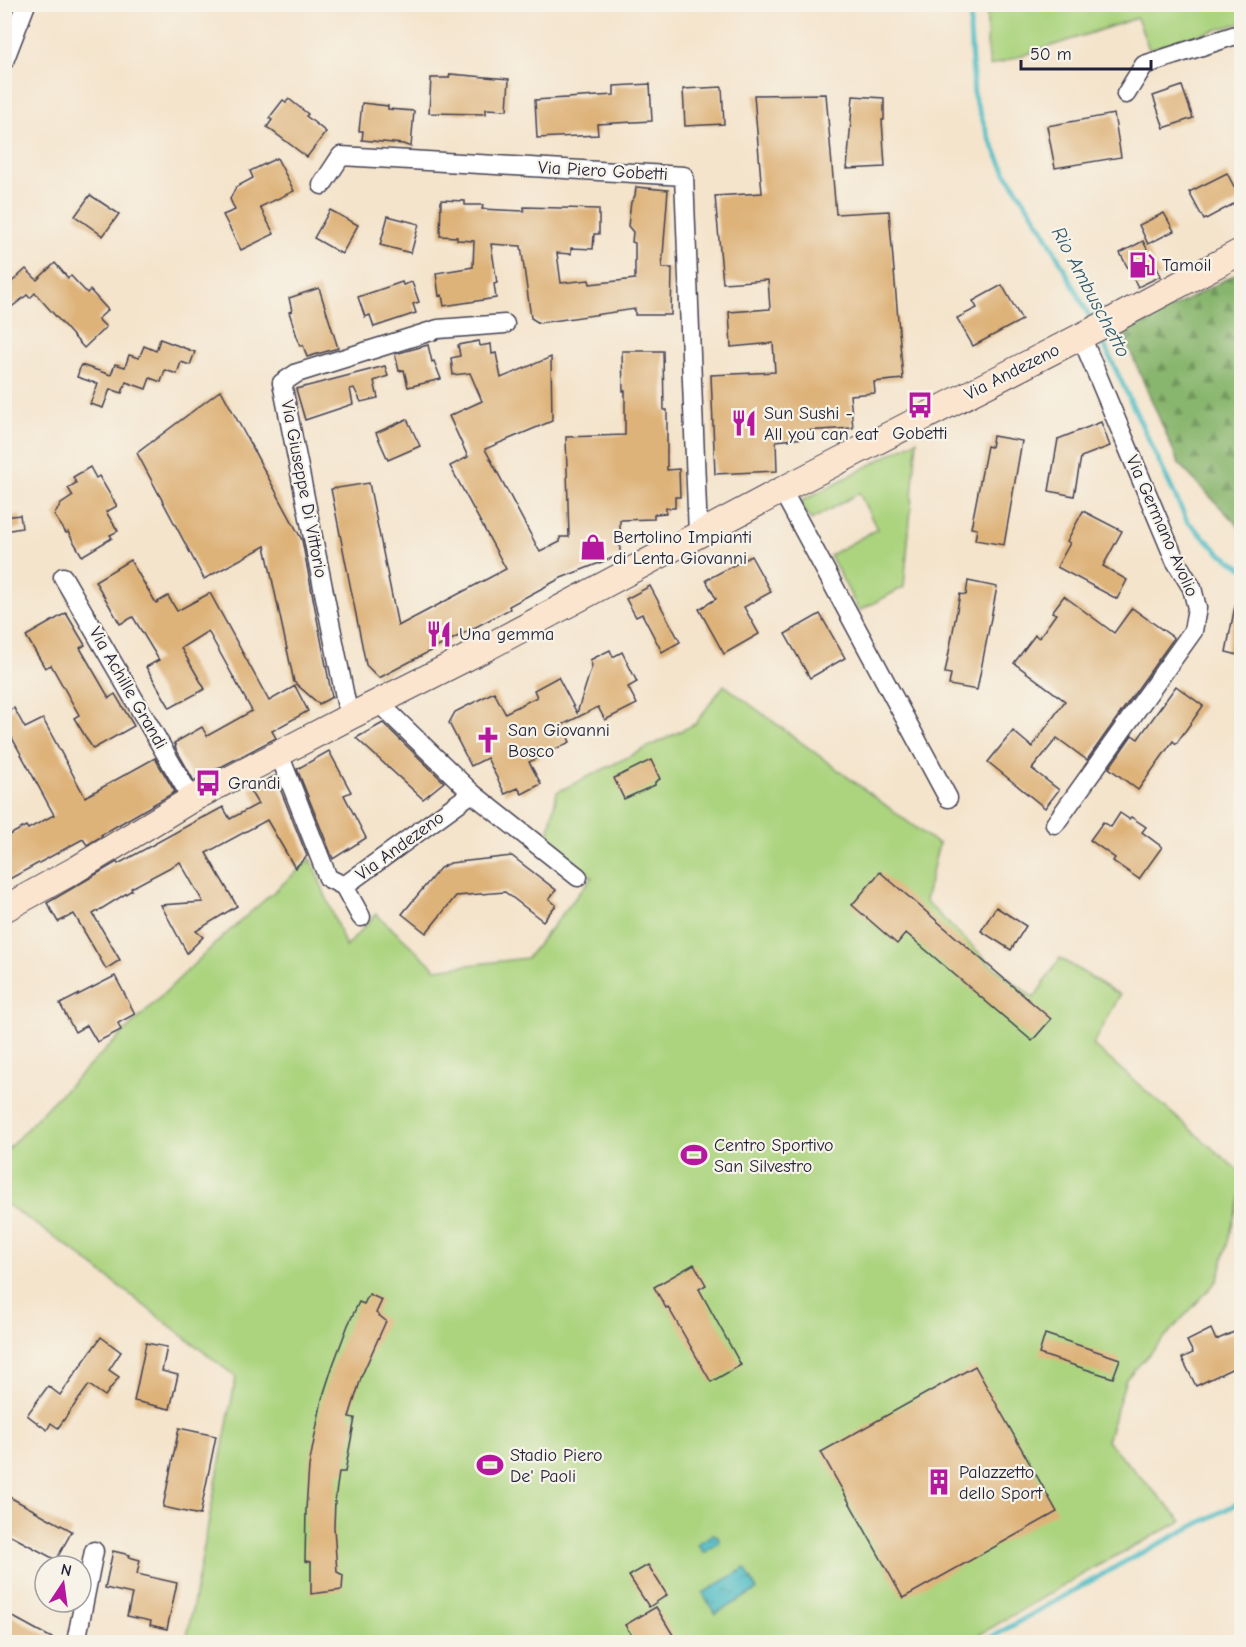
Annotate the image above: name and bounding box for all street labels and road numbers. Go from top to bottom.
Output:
street label: Via Piero Gobetti [538,157,668,185]
street label: Via Andezeno [961,339,1063,405]
street label: Via Giuseppe Di Vittorio [276,398,332,580]
street label: Via Germano Avolio [1121,452,1203,600]
street label: Via Achille Grandi [85,623,171,753]
street label: Via Andezeno [352,807,448,885]

